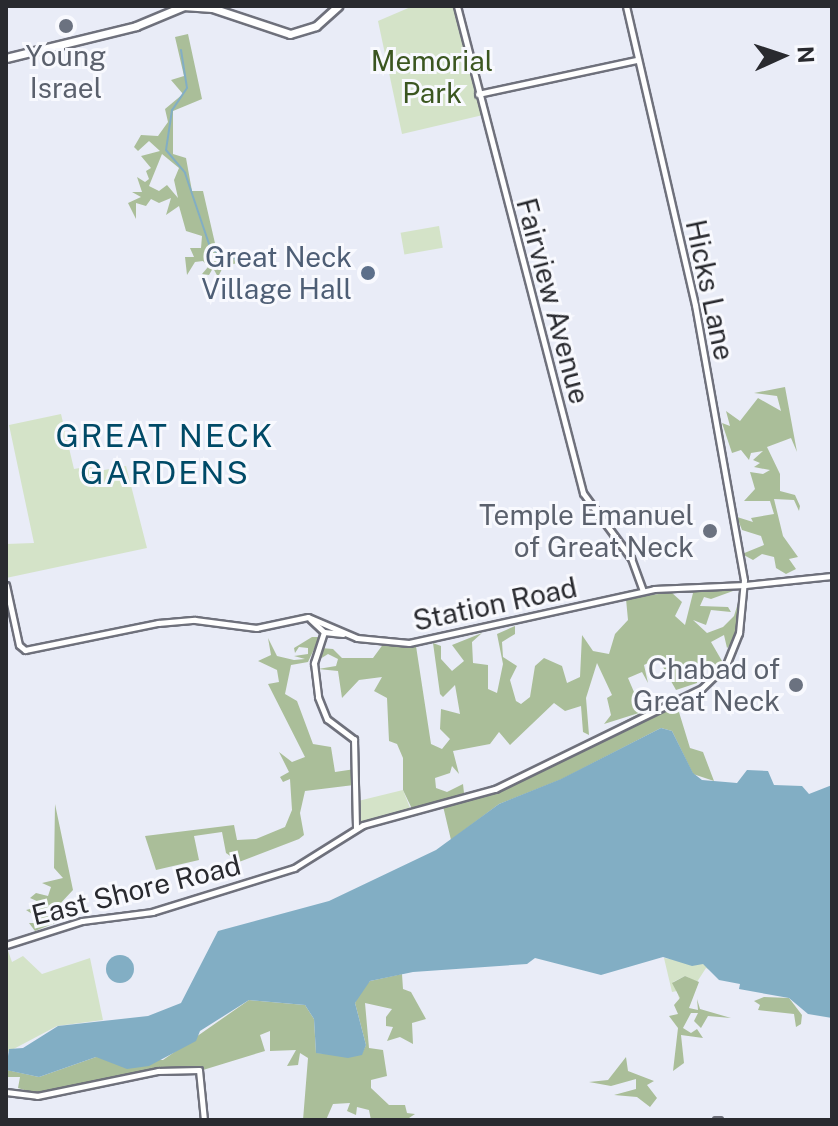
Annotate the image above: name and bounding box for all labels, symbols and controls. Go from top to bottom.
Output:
north arrow [742,16,822,96]
marker: Young Israel [57,17,75,35]
place label: Young Israel [25,39,107,105]
park label: Memorial Park [371,44,493,110]
text: N [793,45,819,64]
street label: Fairview Avenue [509,194,597,408]
street label: Hicks Lane [679,217,741,363]
place label: Great Neck Village Hall [201,240,352,306]
marker: Great Neck Village Hall [359,264,377,282]
district label: GREAT NECK GARDENS [55,418,275,493]
place label: Temple Emanuel of Great Neck [479,498,694,564]
marker: Temple Emanuel of Great Neck [701,522,719,540]
street label: Station Road [410,570,580,638]
place label: Chabad of Great Neck [633,652,780,718]
marker: Chabad of Great Neck [787,676,805,694]
street label: East Shore Road [28,848,244,932]

